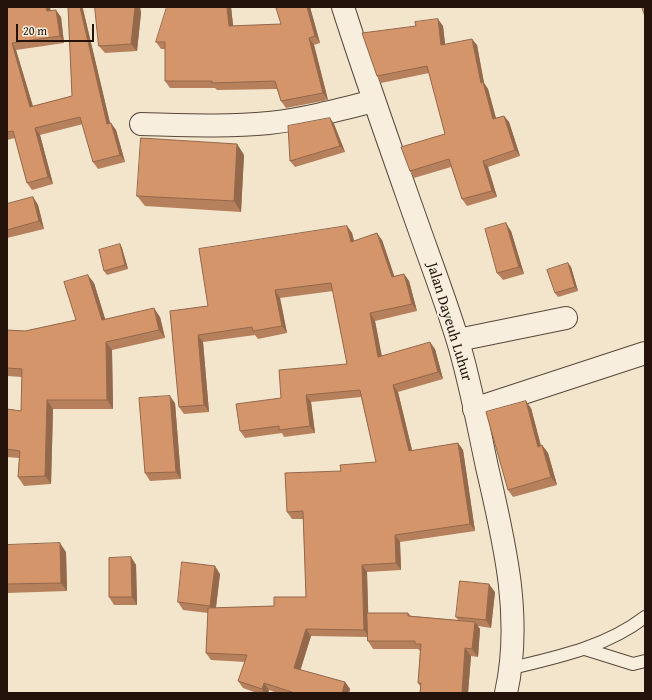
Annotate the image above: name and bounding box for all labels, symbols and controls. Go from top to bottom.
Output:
scale bar [18,16,96,42]
text: 20 m [23,22,47,39]
street label: Jalan Dayeuh Luhur [422,260,476,384]

